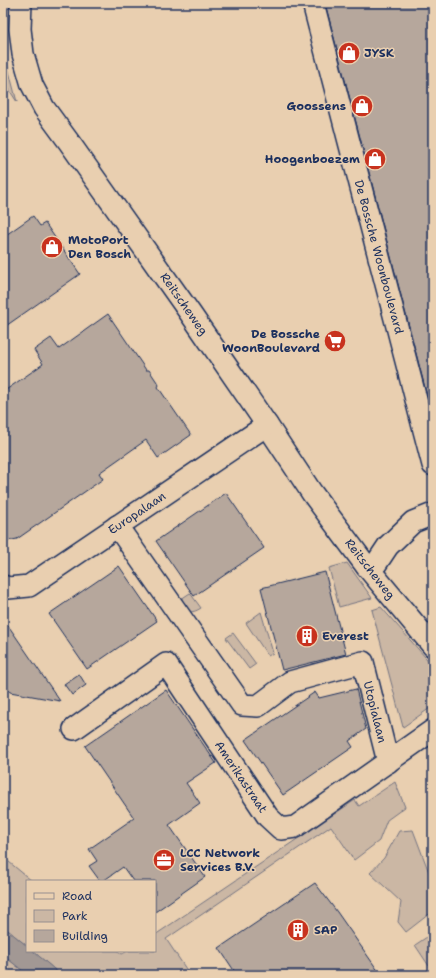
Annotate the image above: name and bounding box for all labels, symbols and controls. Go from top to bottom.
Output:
shop icon: JYSK [336,40,362,66]
place label: JYSK [364,45,395,61]
shop icon: Goossens [349,93,375,119]
place label: Goossens [287,98,346,114]
shop icon: Hoogenboezem [362,146,388,172]
place label: Hoogenboezem [265,151,360,167]
street label: De Bossche Woonboulevard [351,178,407,336]
place label: MotoPort Den Bosch [68,232,131,262]
shop icon: MotoPort Den Bosch [39,234,65,260]
street label: Reitscheweg [157,270,211,338]
place label: De Bossche WoonBoulevard [222,326,320,356]
supermarket icon: De Bossche WoonBoulevard [322,328,348,354]
street label: Europalaan [105,488,169,538]
street label: Reitscheweg [341,535,399,603]
building icon: Everest [294,623,320,649]
place label: Everest [322,628,369,644]
street label: Utopialaan [360,679,390,745]
street label: Amerikastraat [211,738,271,816]
place label: LCC Network Services B.V. [180,845,260,875]
office icon: LCC Network Services B.V. [151,847,177,873]
legend [26,880,156,952]
text: Road [62,888,93,904]
text: Park [62,908,88,924]
building icon: SAP [285,917,311,943]
place label: SAP [314,922,338,938]
text: Building [62,928,108,944]

